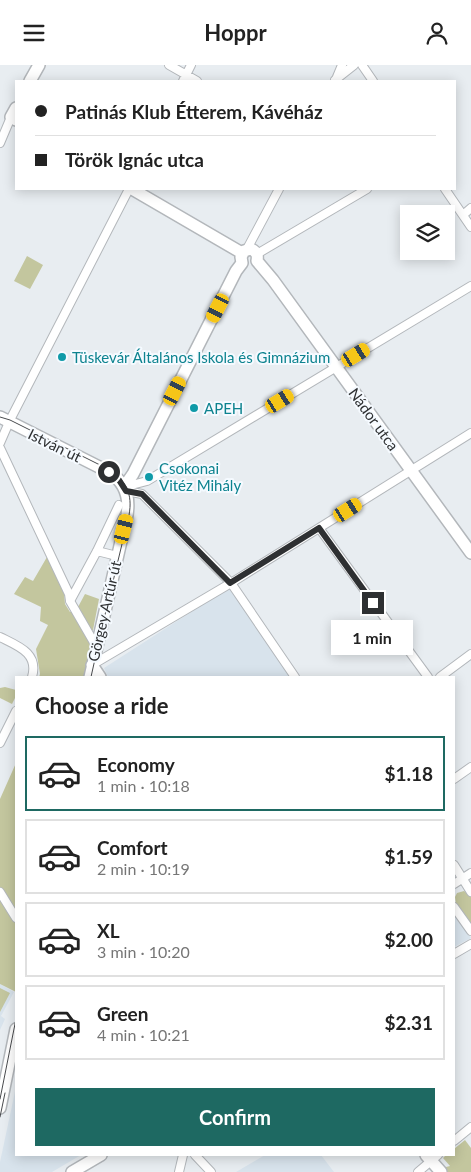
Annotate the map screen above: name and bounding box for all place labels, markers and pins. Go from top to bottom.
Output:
place label: Tüskevár Általános Iskola és Gimnázium [72,348,330,366]
marker: Tüskevár Általános Iskola és Gimnázium [56,351,68,363]
place label: APEH [204,399,243,417]
marker: APEH [188,402,200,414]
place label: Csokonai Vitéz Mihály [159,459,241,494]
marker: Csokonai Vitéz Mihály [143,471,155,483]

